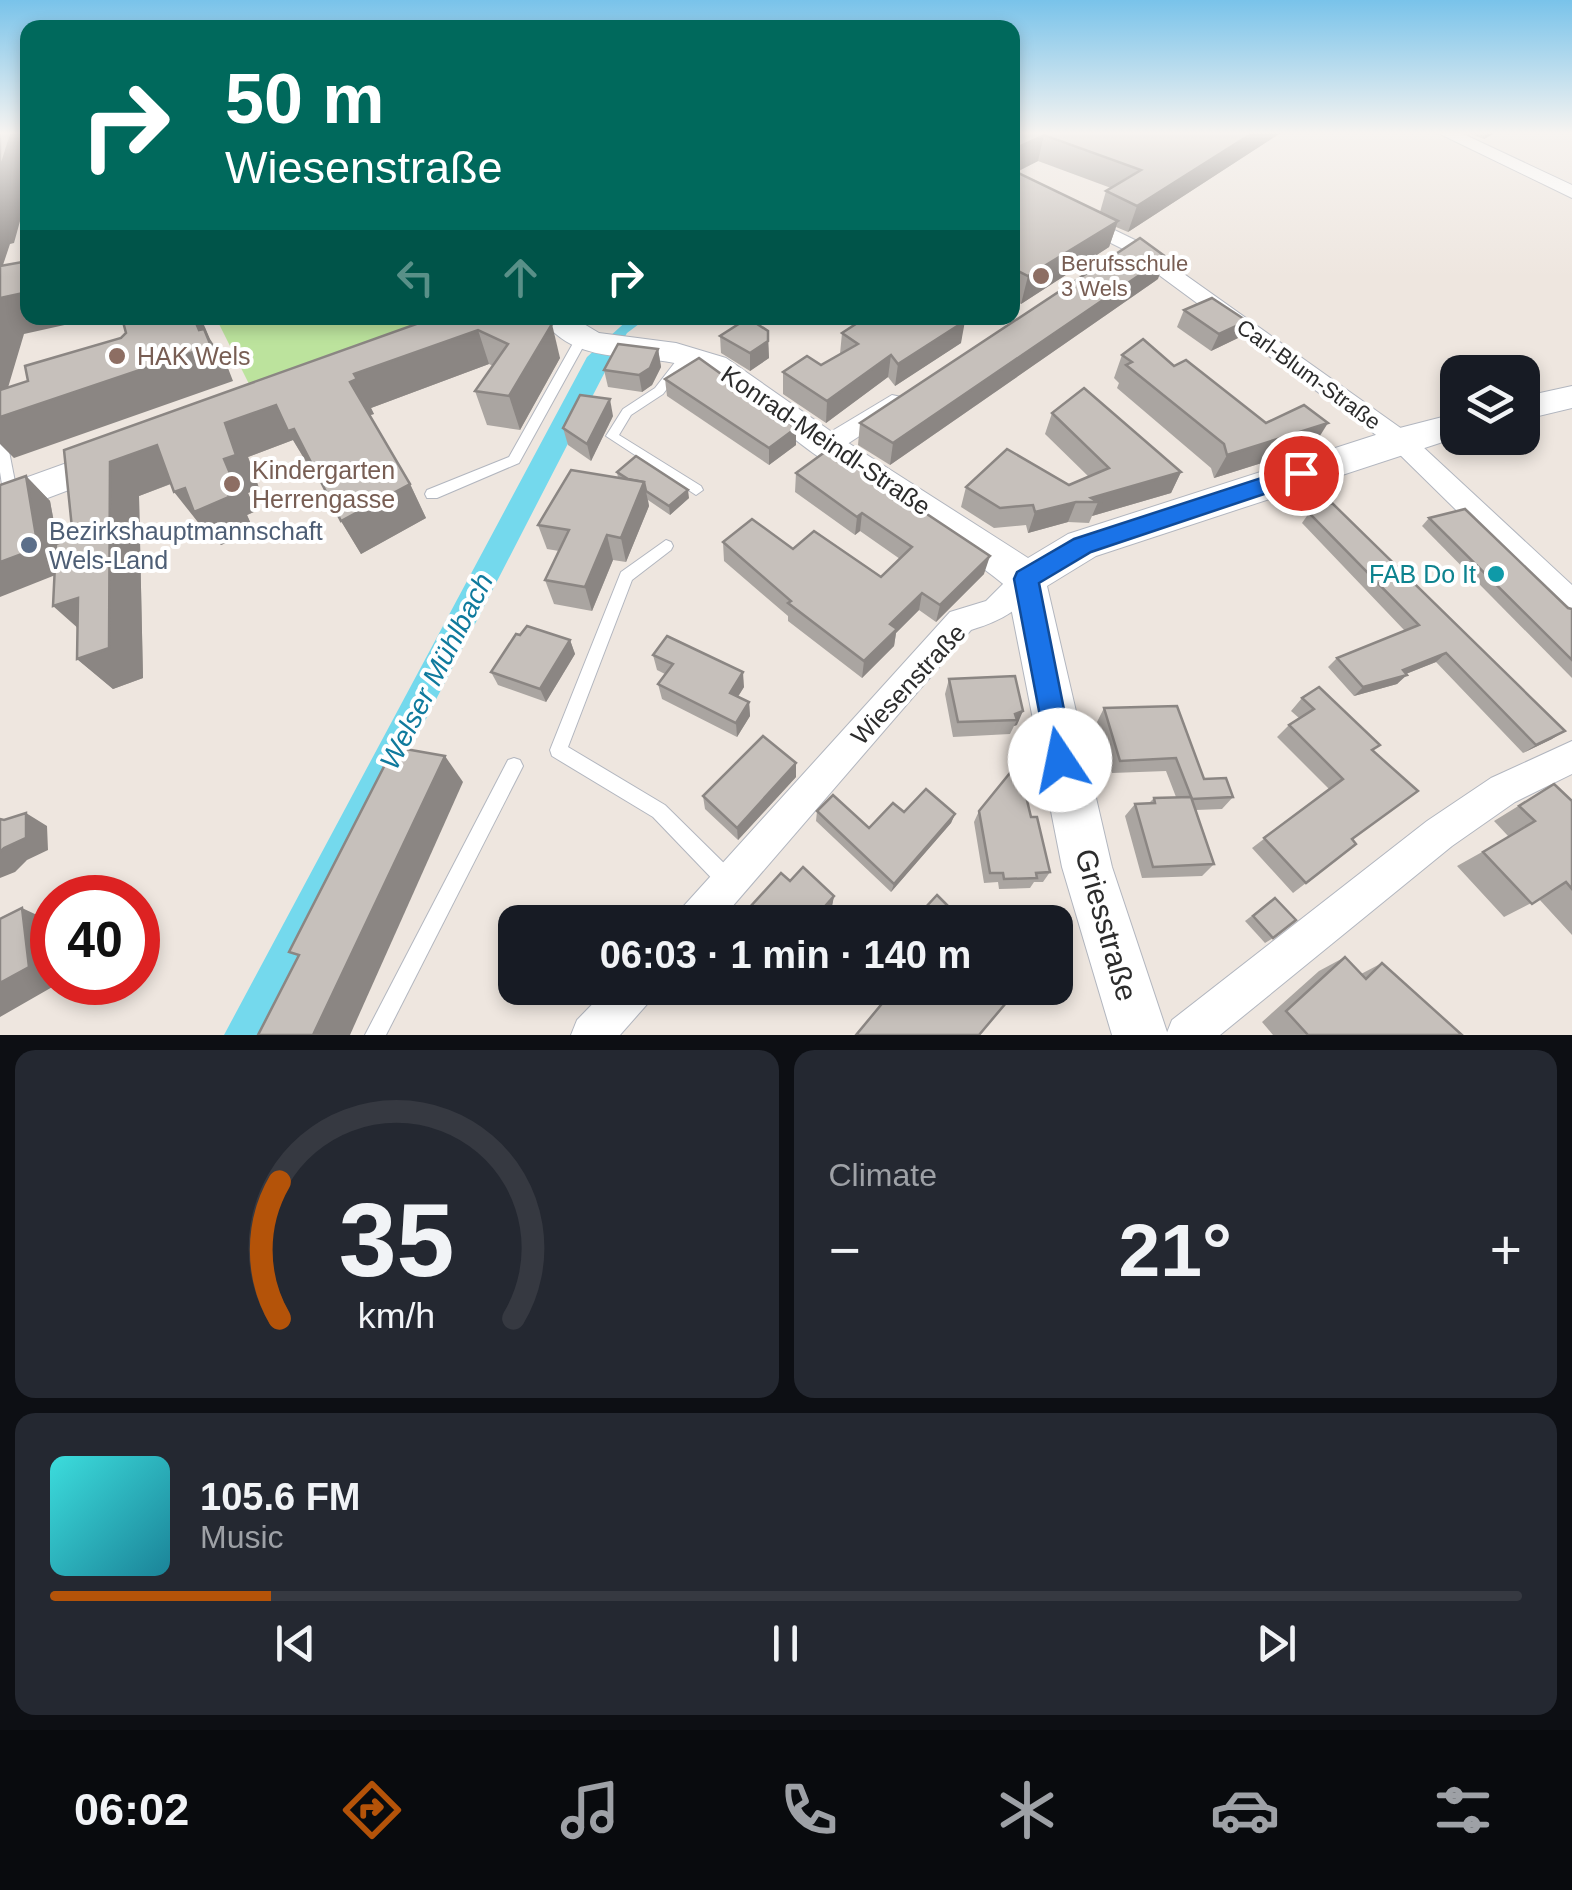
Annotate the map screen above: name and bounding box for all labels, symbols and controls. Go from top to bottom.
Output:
icon: right [60,60,190,190]
text: 50 m [225,60,385,138]
text: Wiesenstraße [225,142,503,193]
icon: left [388,250,443,305]
icon: ahead [493,250,548,305]
icon: right [598,250,653,305]
place label: Berufsschule 3 Wels [1061,251,1188,301]
marker: Berufsschule 3 Wels [1030,265,1052,287]
street label: Carl-Blum-Straße [1232,314,1385,435]
place label: HAK Wels [137,342,250,370]
marker: HAK Wels [106,345,128,367]
map controls [1440,355,1540,455]
button: layers [1440,355,1540,455]
street label: Konrad-Meindl-Straße [716,360,936,520]
pin [1259,431,1344,516]
icon: arrive [1274,446,1329,501]
place label: Kindergarten Herrengasse [252,456,395,513]
marker: Kindergarten Herrengasse [221,473,243,495]
place label: Bezirkshauptmannschaft Wels-Land [49,517,323,574]
marker: Bezirkshauptmannschaft Wels-Land [18,534,40,556]
place label: FAB Do It [1369,560,1476,588]
marker: FAB Do It [1485,563,1507,585]
water label: Welser Mühlbach [374,568,499,774]
street label: Wiesenstraße [845,618,971,750]
position arrow [1008,708,1112,812]
street label: Griesstraße [1069,845,1144,1005]
speed limit sign: 40 [30,875,160,1005]
text: 06:03 · 1 min · 140 m [600,934,971,976]
text: Climate [829,1157,937,1193]
text: 35 [339,1182,455,1298]
text: 21° [1119,1208,1232,1292]
text: − [829,1219,861,1281]
text: + [1490,1219,1522,1281]
text: km/h [358,1296,435,1336]
text: 105.6 FM [200,1476,361,1518]
text: Music [200,1519,284,1555]
icon: previous [268,1616,323,1671]
icon: pause [758,1616,813,1671]
icon: next [1249,1616,1304,1671]
icon: directions [337,1775,407,1845]
icon: music [555,1775,625,1845]
icon: phone [774,1775,844,1845]
icon: climate [992,1775,1062,1845]
icon: car [1210,1775,1280,1845]
icon: filters [1428,1775,1498,1845]
text: 06:02 [74,1784,189,1835]

